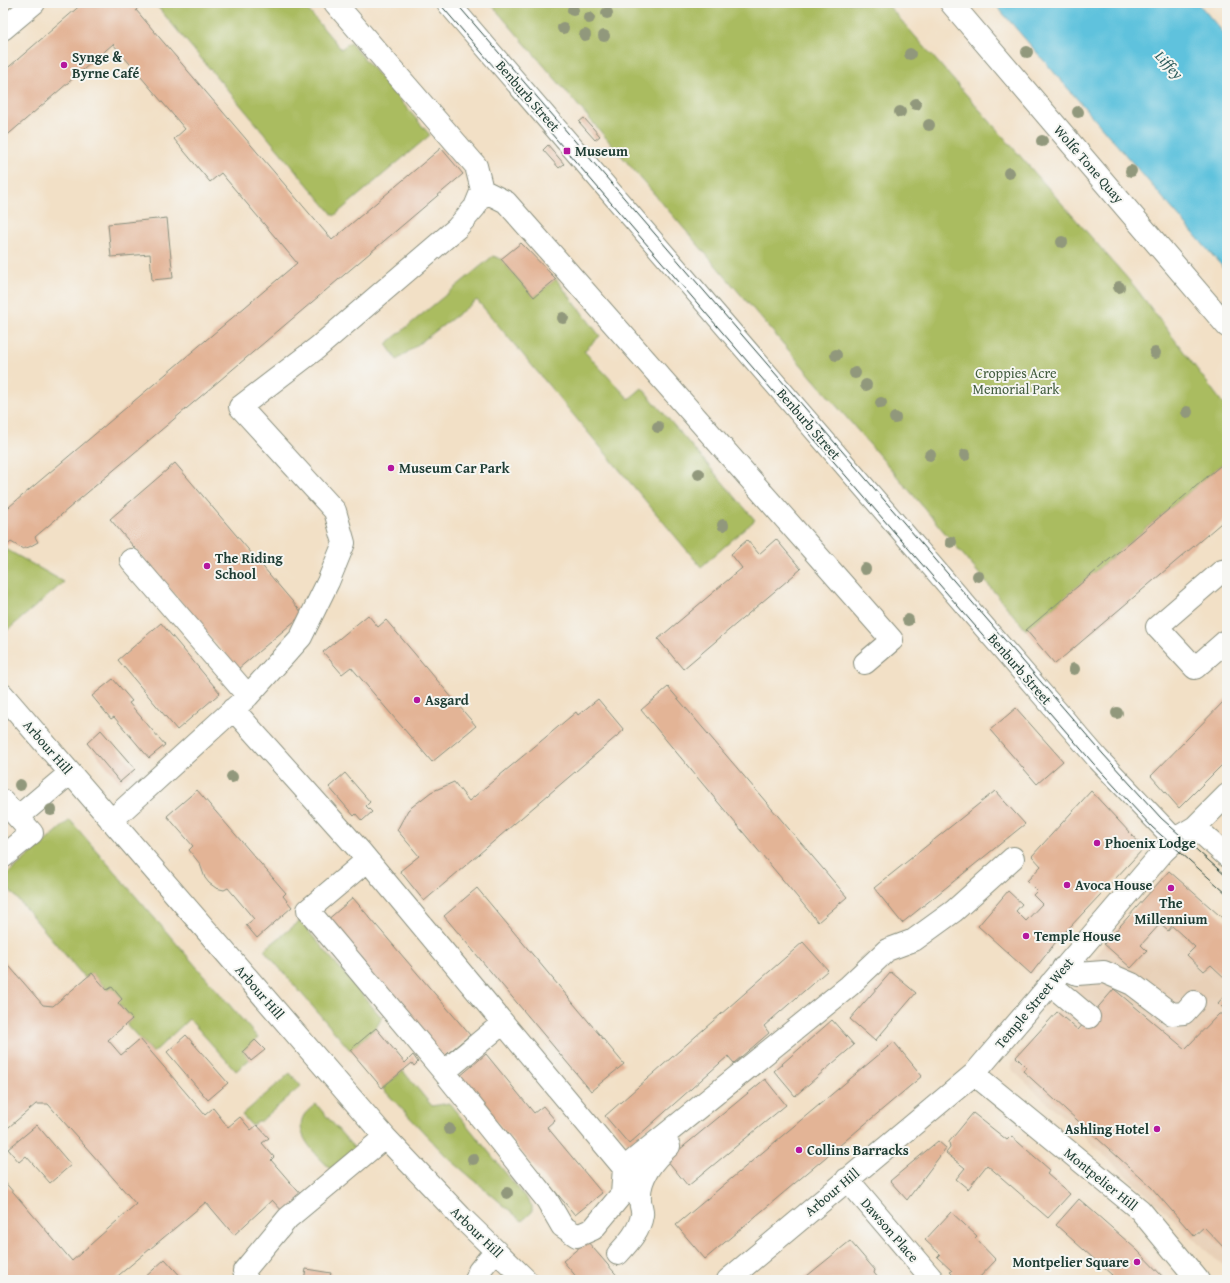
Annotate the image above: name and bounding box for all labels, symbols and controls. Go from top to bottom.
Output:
water label: Liffey [1150,45,1188,84]
place label: Synge & Byrne Café [72,47,139,83]
street label: Benburb Street [491,56,565,136]
marker: Synge & Byrne Café [59,60,69,70]
street label: Wolfe Tone Quay [1049,120,1129,208]
place label: Museum [575,141,628,161]
marker: Museum [562,146,572,156]
park label: Croppies Acre Memorial Park [973,363,1060,399]
street label: Benburb Street [772,384,846,464]
place label: Museum Car Park [399,458,510,478]
marker: Museum Car Park [386,463,396,473]
place label: The Riding School [215,548,283,584]
marker: The Riding School [202,561,212,571]
street label: Benburb Street [983,629,1057,709]
place label: Asgard [425,690,469,710]
marker: Asgard [412,695,422,705]
street label: Arbour Hill [19,715,77,779]
place label: Phoenix Lodge [1105,833,1196,853]
marker: Phoenix Lodge [1092,838,1102,848]
place label: Avoca House [1075,875,1153,895]
marker: Avoca House [1062,880,1072,890]
marker: The Millennium [1166,883,1176,893]
place label: The Millennium [1135,893,1207,929]
place label: Temple House [1034,926,1121,946]
marker: Temple House [1021,931,1031,941]
street label: Temple Street West [990,953,1078,1053]
street label: Arbour Hill [231,960,289,1024]
place label: Ashling Hotel [1065,1119,1150,1139]
marker: Ashling Hotel [1152,1124,1162,1134]
place label: Collins Barracks [807,1140,909,1160]
street label: Montpelier Hill [1060,1143,1142,1215]
marker: Collins Barracks [794,1145,804,1155]
street label: Arbour Hill [800,1163,864,1221]
street label: Dawson Place [856,1193,924,1267]
street label: Arbour Hill [446,1202,508,1262]
place label: Montpelier Square [1013,1252,1129,1272]
marker: Montpelier Square [1132,1257,1142,1267]

